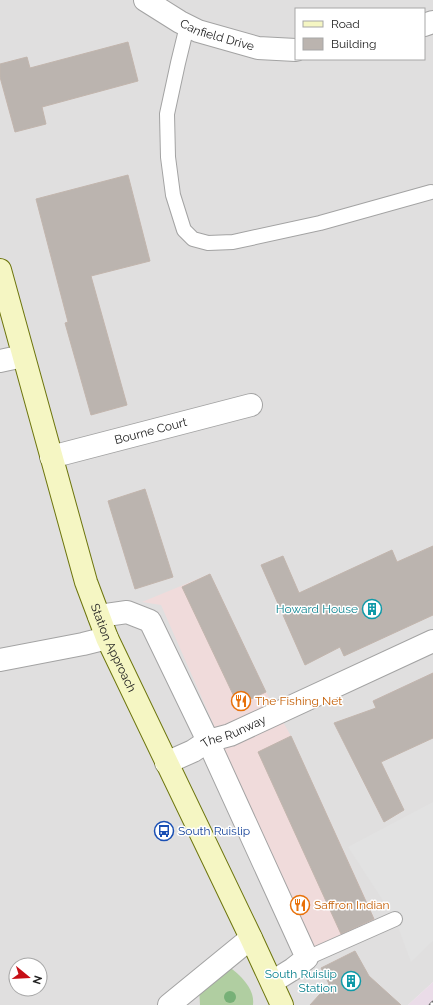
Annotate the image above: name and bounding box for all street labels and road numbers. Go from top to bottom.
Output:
street label: Canfield Drive [178,16,256,54]
street label: Bourne Court [113,415,188,447]
street label: Station Approach [88,602,139,694]
street label: The Runway [198,712,269,751]

